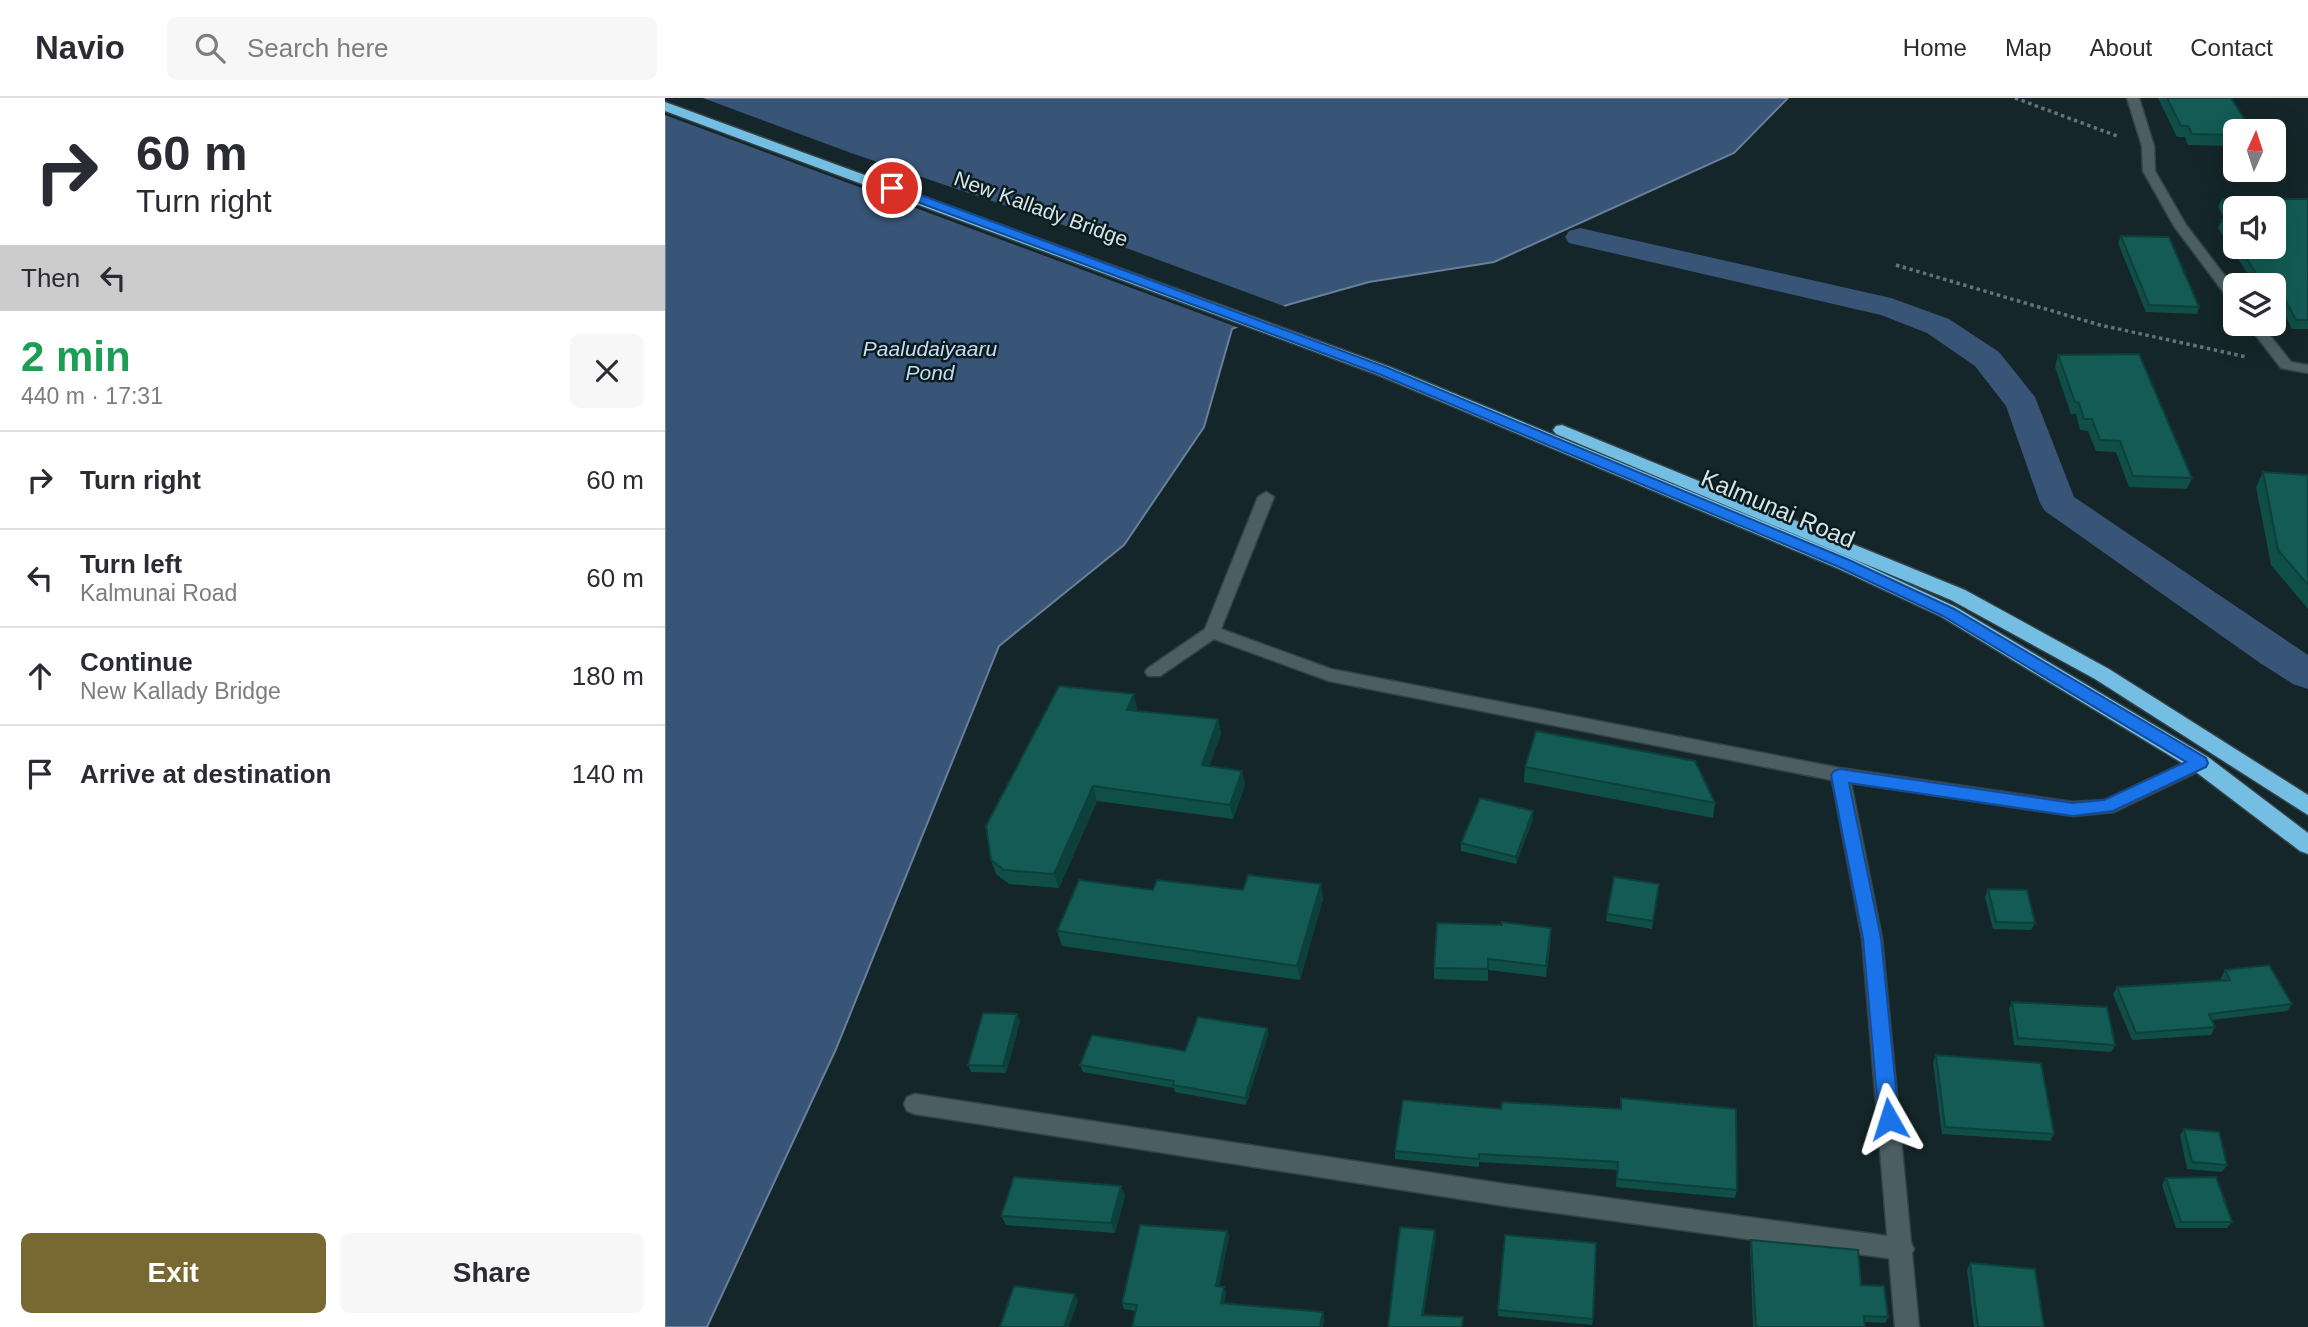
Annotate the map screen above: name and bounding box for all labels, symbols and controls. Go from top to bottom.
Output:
search box [167,17,657,80]
text: Navio [35,29,125,66]
icon: search [191,29,229,67]
text: Search here [247,33,389,63]
text: Home [1903,34,1967,61]
text: Map [2005,34,2052,61]
text: About [2090,34,2152,61]
text: Contact [2190,34,2273,61]
north arrow [2223,119,2285,182]
map controls [2223,119,2286,336]
icon: right [21,126,112,217]
text: 60 m [136,126,248,180]
pin [862,158,922,218]
street label: New Kallady Bridge [951,166,1131,251]
icon: arrive [873,169,911,207]
text: Turn right [136,183,272,219]
button: sound [2223,196,2286,259]
icon: left [94,259,132,297]
text: Then [21,263,80,293]
button: layers [2223,273,2286,336]
text: 2 min [21,333,131,380]
button: close [570,334,644,408]
water label: Paaludaiyaaru Pond [863,337,997,384]
text: 440 m · 17:31 [21,383,163,409]
icon: right [21,461,59,499]
street label: Kalmunai Road [1697,464,1859,553]
text: Turn right [80,465,201,495]
text: 60 m [586,465,644,495]
text: Turn left [80,549,182,579]
icon: left [21,559,59,597]
text: 60 m [586,563,644,593]
text: Kalmunai Road [80,580,237,606]
text: Continue [80,647,193,677]
icon: ahead [21,657,59,695]
text: 180 m [572,661,644,691]
text: New Kallady Bridge [80,678,281,704]
icon: arrive [21,755,59,793]
text: Arrive at destination [80,759,331,789]
text: 140 m [572,759,644,789]
position arrow [1852,1082,1926,1156]
button: Exit [21,1233,326,1313]
button: Share [340,1233,644,1313]

